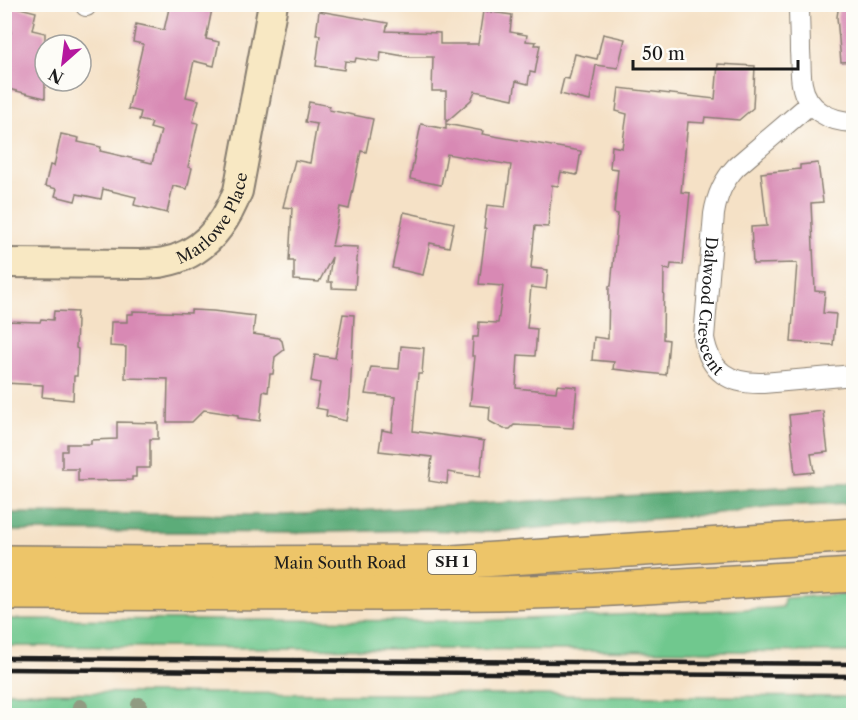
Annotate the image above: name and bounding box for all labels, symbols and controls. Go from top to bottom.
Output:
north arrow [33,33,93,93]
scale bar [633,33,798,71]
text: 50 m [642,43,685,65]
text: N [45,64,67,88]
street label: Marlowe Place [173,171,251,268]
street label: Dalwood Crescent [694,236,728,380]
road number: SH 1 [428,550,476,574]
street label: Main South Road [274,552,407,573]

